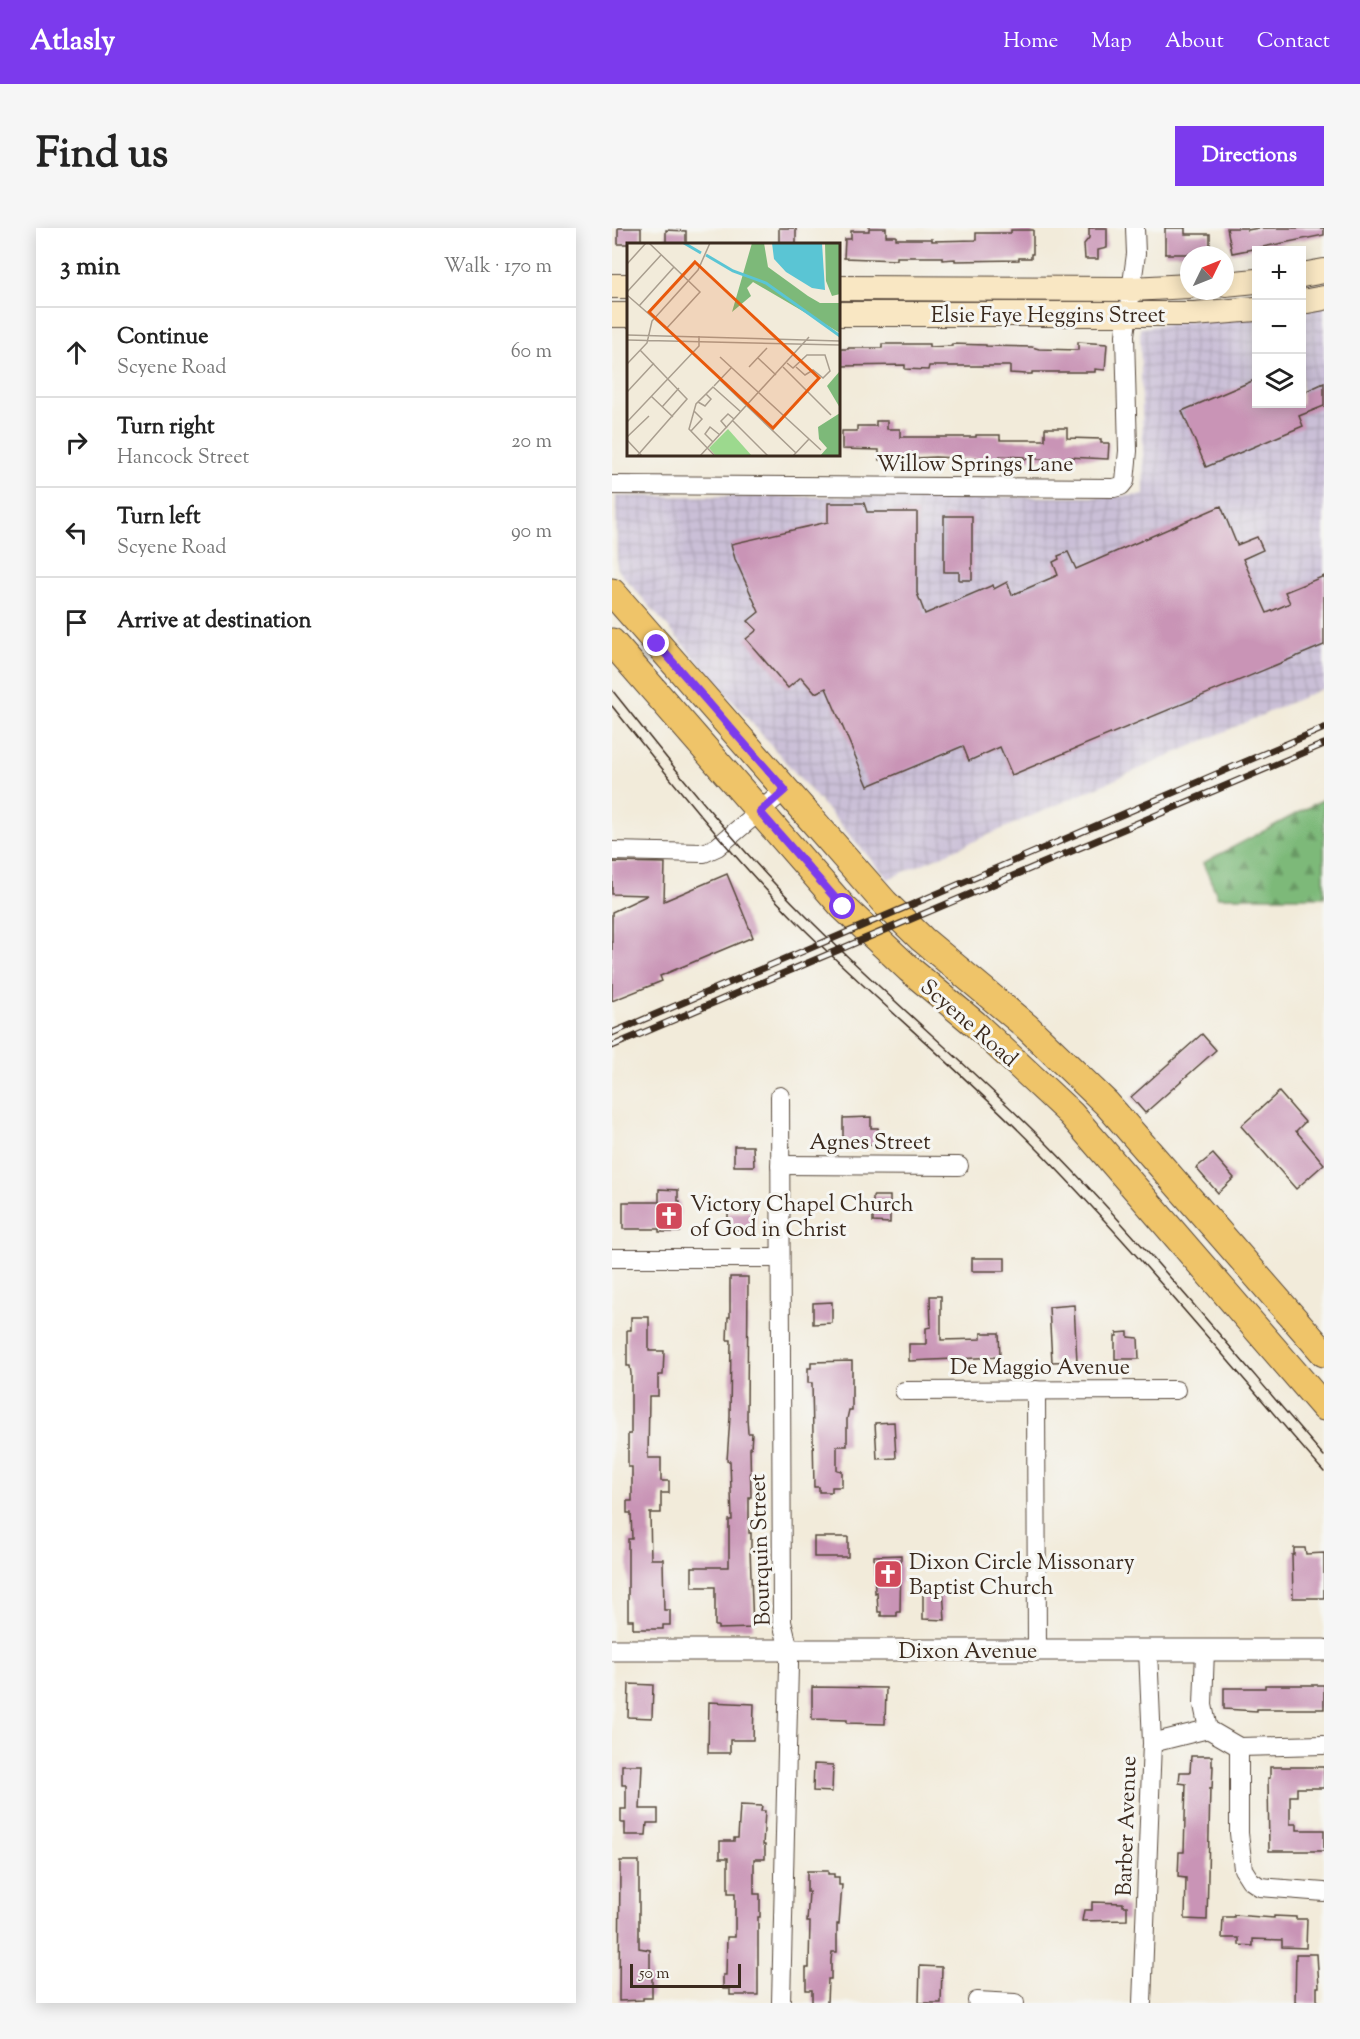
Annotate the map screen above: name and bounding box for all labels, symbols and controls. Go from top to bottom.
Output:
text: Atlasly [30,22,115,62]
text: Home [1003,27,1058,57]
text: Map [1091,27,1132,57]
text: About [1165,27,1224,57]
text: Contact [1257,27,1330,57]
text: Find us [36,126,168,186]
button: Directions [1175,126,1324,186]
inset map [627,243,840,456]
north arrow [1180,246,1234,300]
map controls [1252,246,1306,408]
button: + [1252,246,1306,300]
text: 3 min [60,249,120,286]
text: Walk · 170 m [444,253,552,282]
button: − [1252,300,1306,354]
street label: Elsie Faye Heggins Street [931,301,1166,333]
text: Continue [117,322,208,354]
icon: ahead [60,336,93,369]
text: 60 m [511,338,552,367]
text: Scyene Road [117,354,226,383]
button: layers [1252,354,1306,408]
text: Turn right [117,412,214,444]
icon: right [60,426,93,459]
text: 20 m [511,428,552,457]
text: Hancock Street [117,444,249,473]
street label: Willow Springs Lane [876,450,1074,482]
text: Turn left [117,502,200,534]
icon: left [60,516,93,549]
text: 90 m [511,518,552,547]
text: Scyene Road [117,534,226,563]
icon: arrive [60,606,93,639]
text: Arrive at destination [117,606,312,638]
route end [643,630,669,656]
route start [829,893,855,919]
street label: Scyene Road [912,973,1024,1076]
street label: Agnes Street [809,1128,931,1160]
place label: Victory Chapel Church of God in Christ [690,1190,914,1247]
church icon: Victory Chapel Church of God in Christ [653,1200,685,1232]
street label: De Maggio Avenue [950,1353,1130,1385]
street label: Bourquin Street [743,1473,781,1627]
place label: Dixon Circle Missonary Baptist Church [909,1548,1135,1605]
church icon: Dixon Circle Missonary Baptist Church [872,1558,904,1590]
street label: Dixon Avenue [899,1637,1037,1669]
street label: Barber Avenue [1110,1755,1146,1897]
scale bar [630,1961,741,1988]
text: 50 m [639,1963,670,1986]

